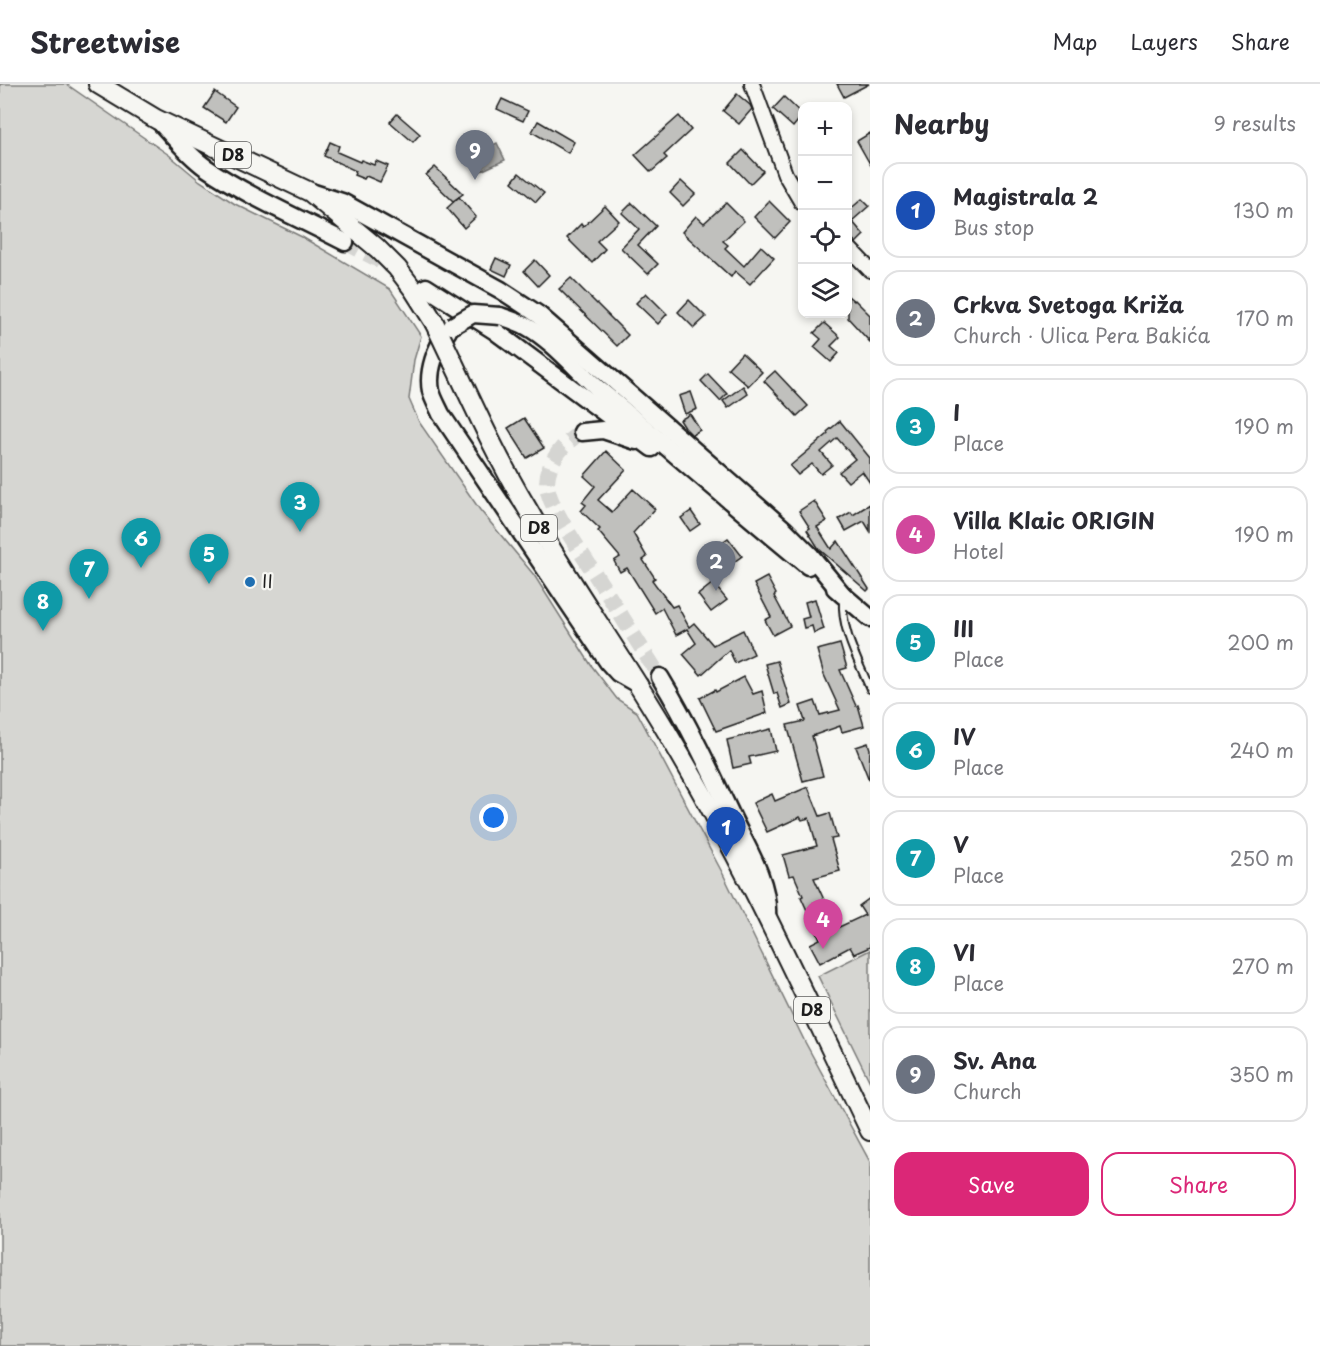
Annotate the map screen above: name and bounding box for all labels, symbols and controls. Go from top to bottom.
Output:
text: Streetwise [30,20,180,63]
text: Map [1053,25,1097,57]
text: Layers [1130,25,1198,57]
text: Share [1231,25,1290,57]
map controls [798,102,852,318]
button: + [798,102,852,156]
text: Nearby [894,104,989,143]
text: 9 results [1214,108,1296,138]
pin: 9 [456,130,494,180]
road number: D8 [215,142,251,168]
button: − [798,156,852,210]
text: Magistrala 2 [953,179,1098,212]
text: 1 [911,195,920,225]
text: 130 m [1234,195,1294,225]
button: locate [798,210,852,264]
text: Bus stop [953,212,1034,242]
button: layers [798,264,852,318]
text: Crkva Svetoga Križa [953,287,1184,320]
text: 2 [908,303,923,333]
text: 170 m [1236,303,1294,333]
text: Church · Ulica Pera Bakića [953,320,1210,350]
text: I [953,395,960,428]
text: 3 [909,411,922,441]
text: 190 m [1235,411,1294,441]
text: Place [953,428,1004,458]
pin: 3 [280,482,320,532]
text: Villa Klaic ORIGIN [953,503,1155,536]
road number: D8 [521,515,557,541]
pin: 6 [122,518,160,568]
text: 4 [909,519,922,549]
text: 190 m [1235,519,1294,549]
pin: 5 [190,534,228,584]
text: Hotel [953,536,1004,566]
pin: 2 [696,542,736,591]
pin: 7 [70,550,109,599]
place label: II [262,567,273,594]
marker: II [243,575,257,589]
pin: 8 [24,582,63,631]
text: III [953,611,974,644]
text: 5 [909,627,922,657]
text: 200 m [1227,627,1294,657]
text: Place [953,644,1004,674]
text: IV [953,719,975,752]
text: 6 [908,735,923,765]
text: 240 m [1229,735,1294,765]
text: Place [953,752,1004,782]
your location [479,803,508,832]
pin: 1 [706,808,746,857]
text: V [953,827,969,860]
text: 7 [910,843,921,873]
text: 250 m [1230,843,1294,873]
text: Place [953,860,1004,890]
pin: 4 [804,900,842,949]
text: VI [953,935,976,968]
text: 8 [909,951,922,981]
text: 270 m [1231,951,1294,981]
text: Place [953,968,1004,998]
road number: D8 [794,997,830,1023]
text: Sv. Ana [953,1043,1037,1076]
text: 9 [910,1059,921,1089]
text: 350 m [1229,1059,1294,1089]
text: Church [953,1076,1022,1106]
button: Save [894,1152,1089,1216]
button: Share [1101,1152,1296,1216]

